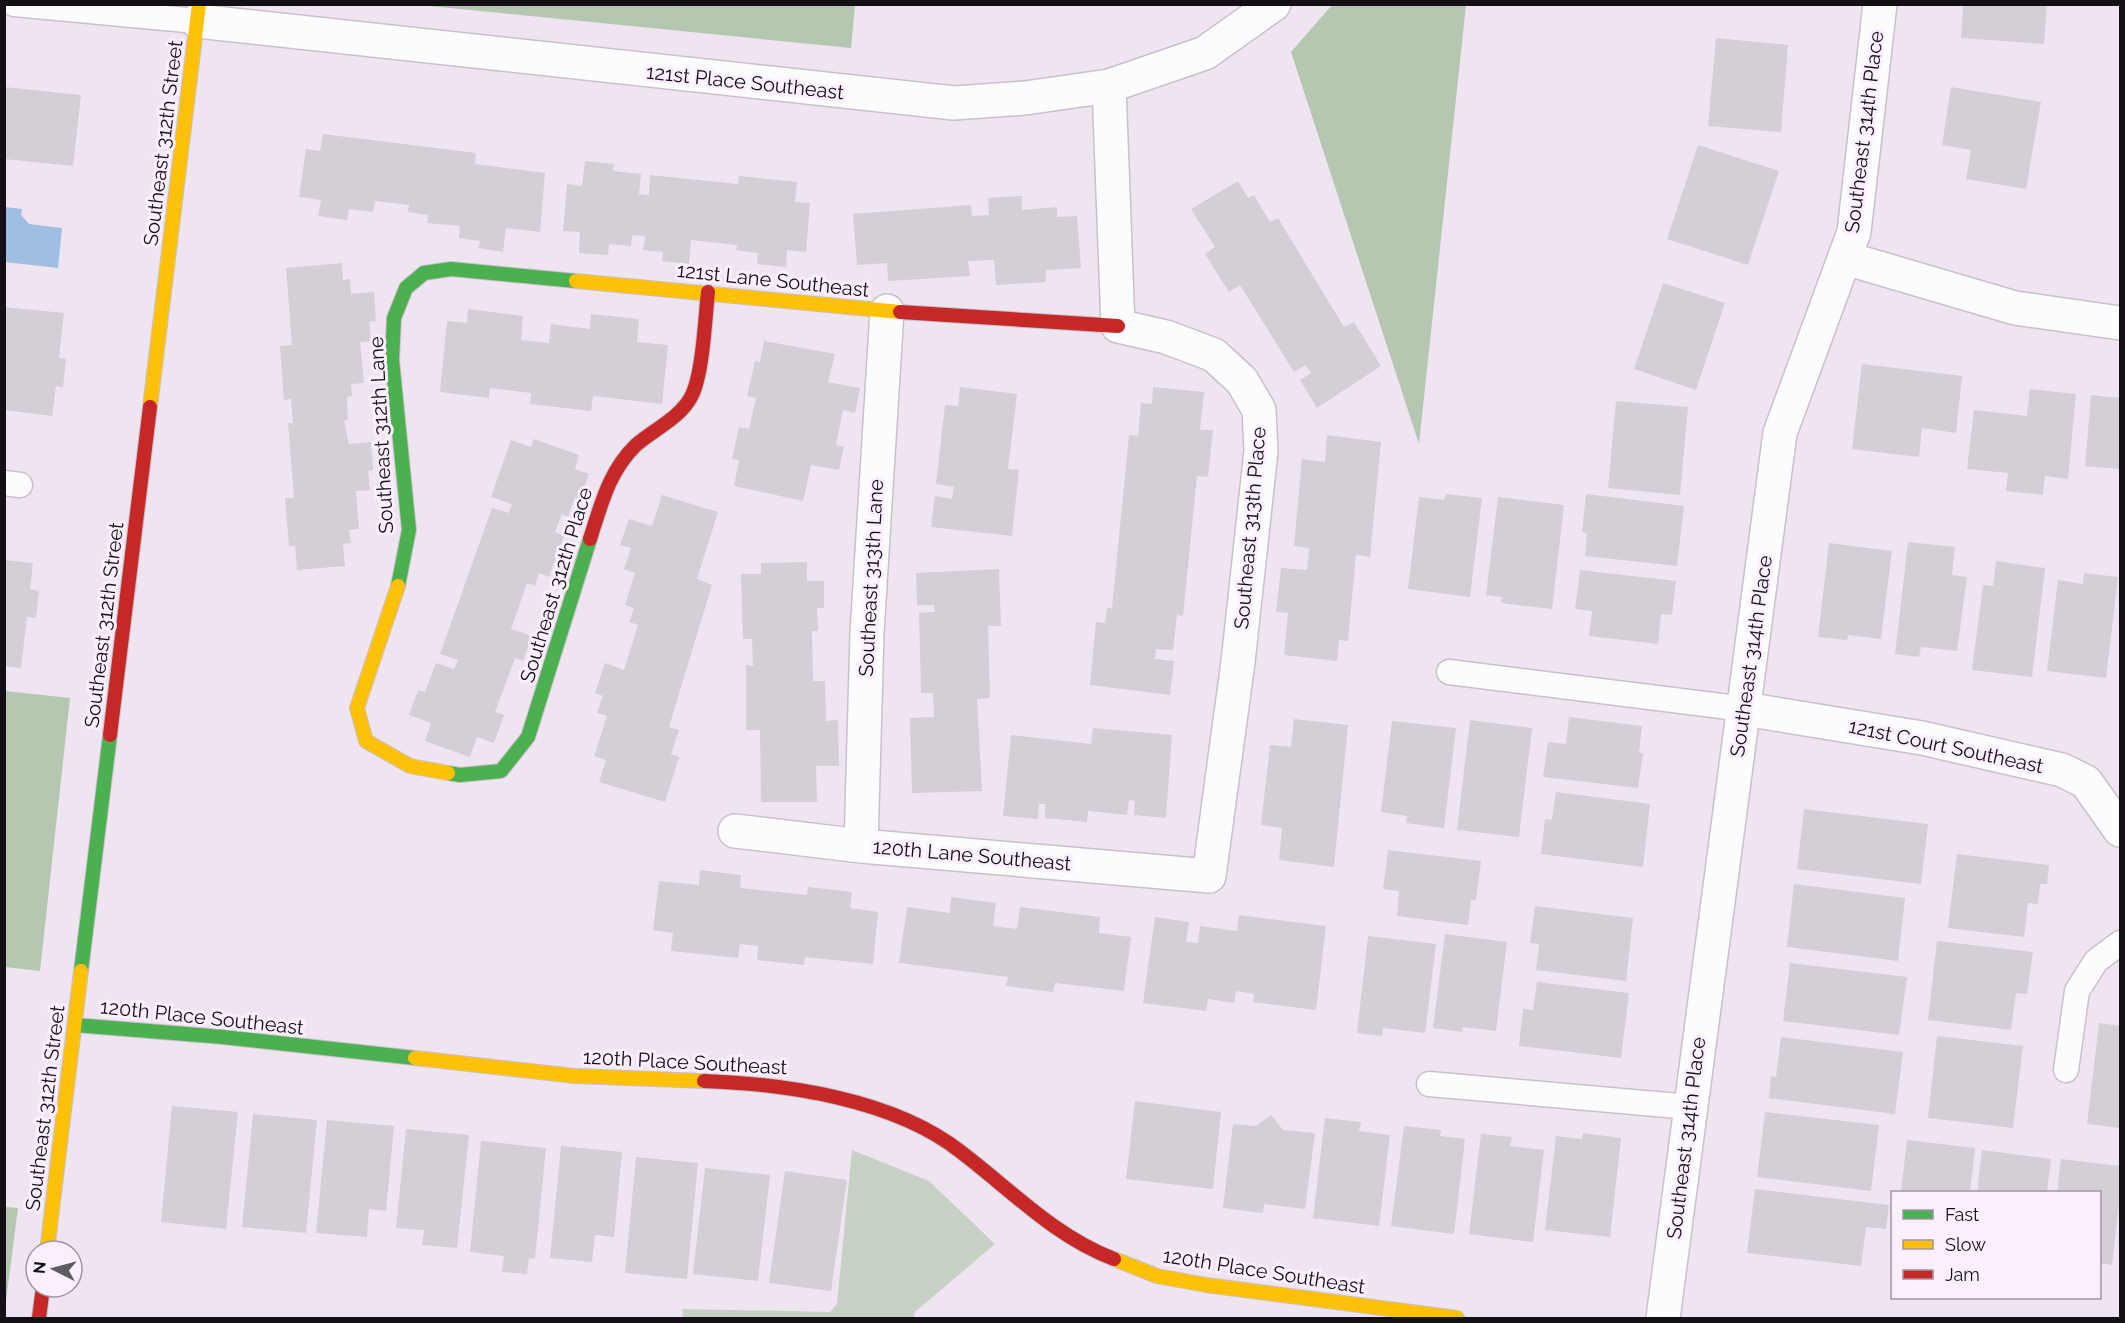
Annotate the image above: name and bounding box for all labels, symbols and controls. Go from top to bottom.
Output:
street label: Southeast 314th Place [1840,29,1888,234]
street label: Southeast 312th Street [138,39,188,247]
street label: 121st Place Southeast [645,60,845,104]
street label: 121st Lane Southeast [676,258,871,302]
street label: Southeast 312th Lane [364,336,398,534]
street label: Southeast 313th Place [1229,426,1271,630]
street label: Southeast 313th Lane [854,478,888,677]
street label: Southeast 312th Place [515,484,597,686]
street label: Southeast 312th Street [79,521,129,729]
street label: Southeast 314th Place [1725,553,1777,758]
street label: 121st Court Southeast [1846,714,2046,778]
street label: 120th Lane Southeast [872,834,1072,876]
street label: 120th Place Southeast [99,994,305,1040]
street label: Southeast 312th Street [20,1004,70,1212]
street label: Southeast 314th Place [1662,1035,1710,1240]
street label: 120th Place Southeast [582,1045,788,1079]
legend [1891,1191,2101,1299]
text: Fast [1945,1204,1979,1225]
text: Slow [1945,1234,1986,1255]
north arrow [24,1239,84,1299]
street label: 120th Place Southeast [1161,1243,1367,1299]
text: N [29,1260,50,1275]
text: Jam [1945,1264,1980,1285]

